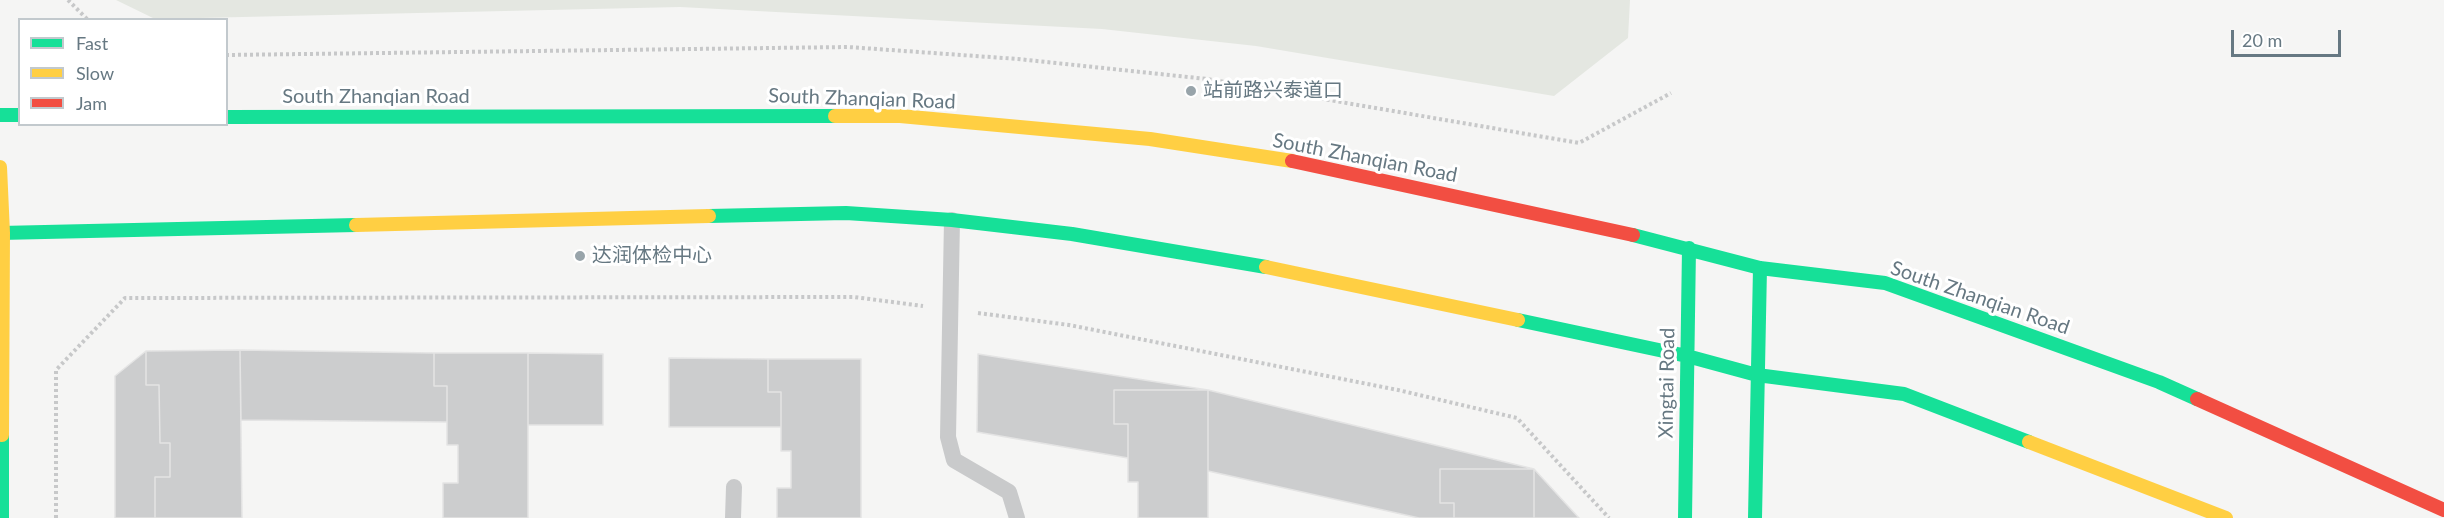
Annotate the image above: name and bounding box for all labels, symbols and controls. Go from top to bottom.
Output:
legend [18,18,228,126]
scale bar [2234,18,2344,56]
text: 20 m [2242,29,2282,51]
text: Fast [76,32,108,54]
text: Slow [76,62,114,84]
place label: 站前路兴泰道口 [1203,79,1343,103]
street label: South Zhanqian Road [768,84,956,114]
marker: 站前路兴泰道口 [1184,84,1198,98]
street label: South Zhanqian Road [282,85,470,109]
text: Jam [76,92,107,114]
street label: South Zhanqian Road [1271,128,1459,188]
place label: 达润体检中心 [592,244,712,268]
marker: 达润体检中心 [573,249,587,263]
street label: South Zhanqian Road [1887,256,2073,340]
street label: Xingtai Road [1654,327,1680,439]

